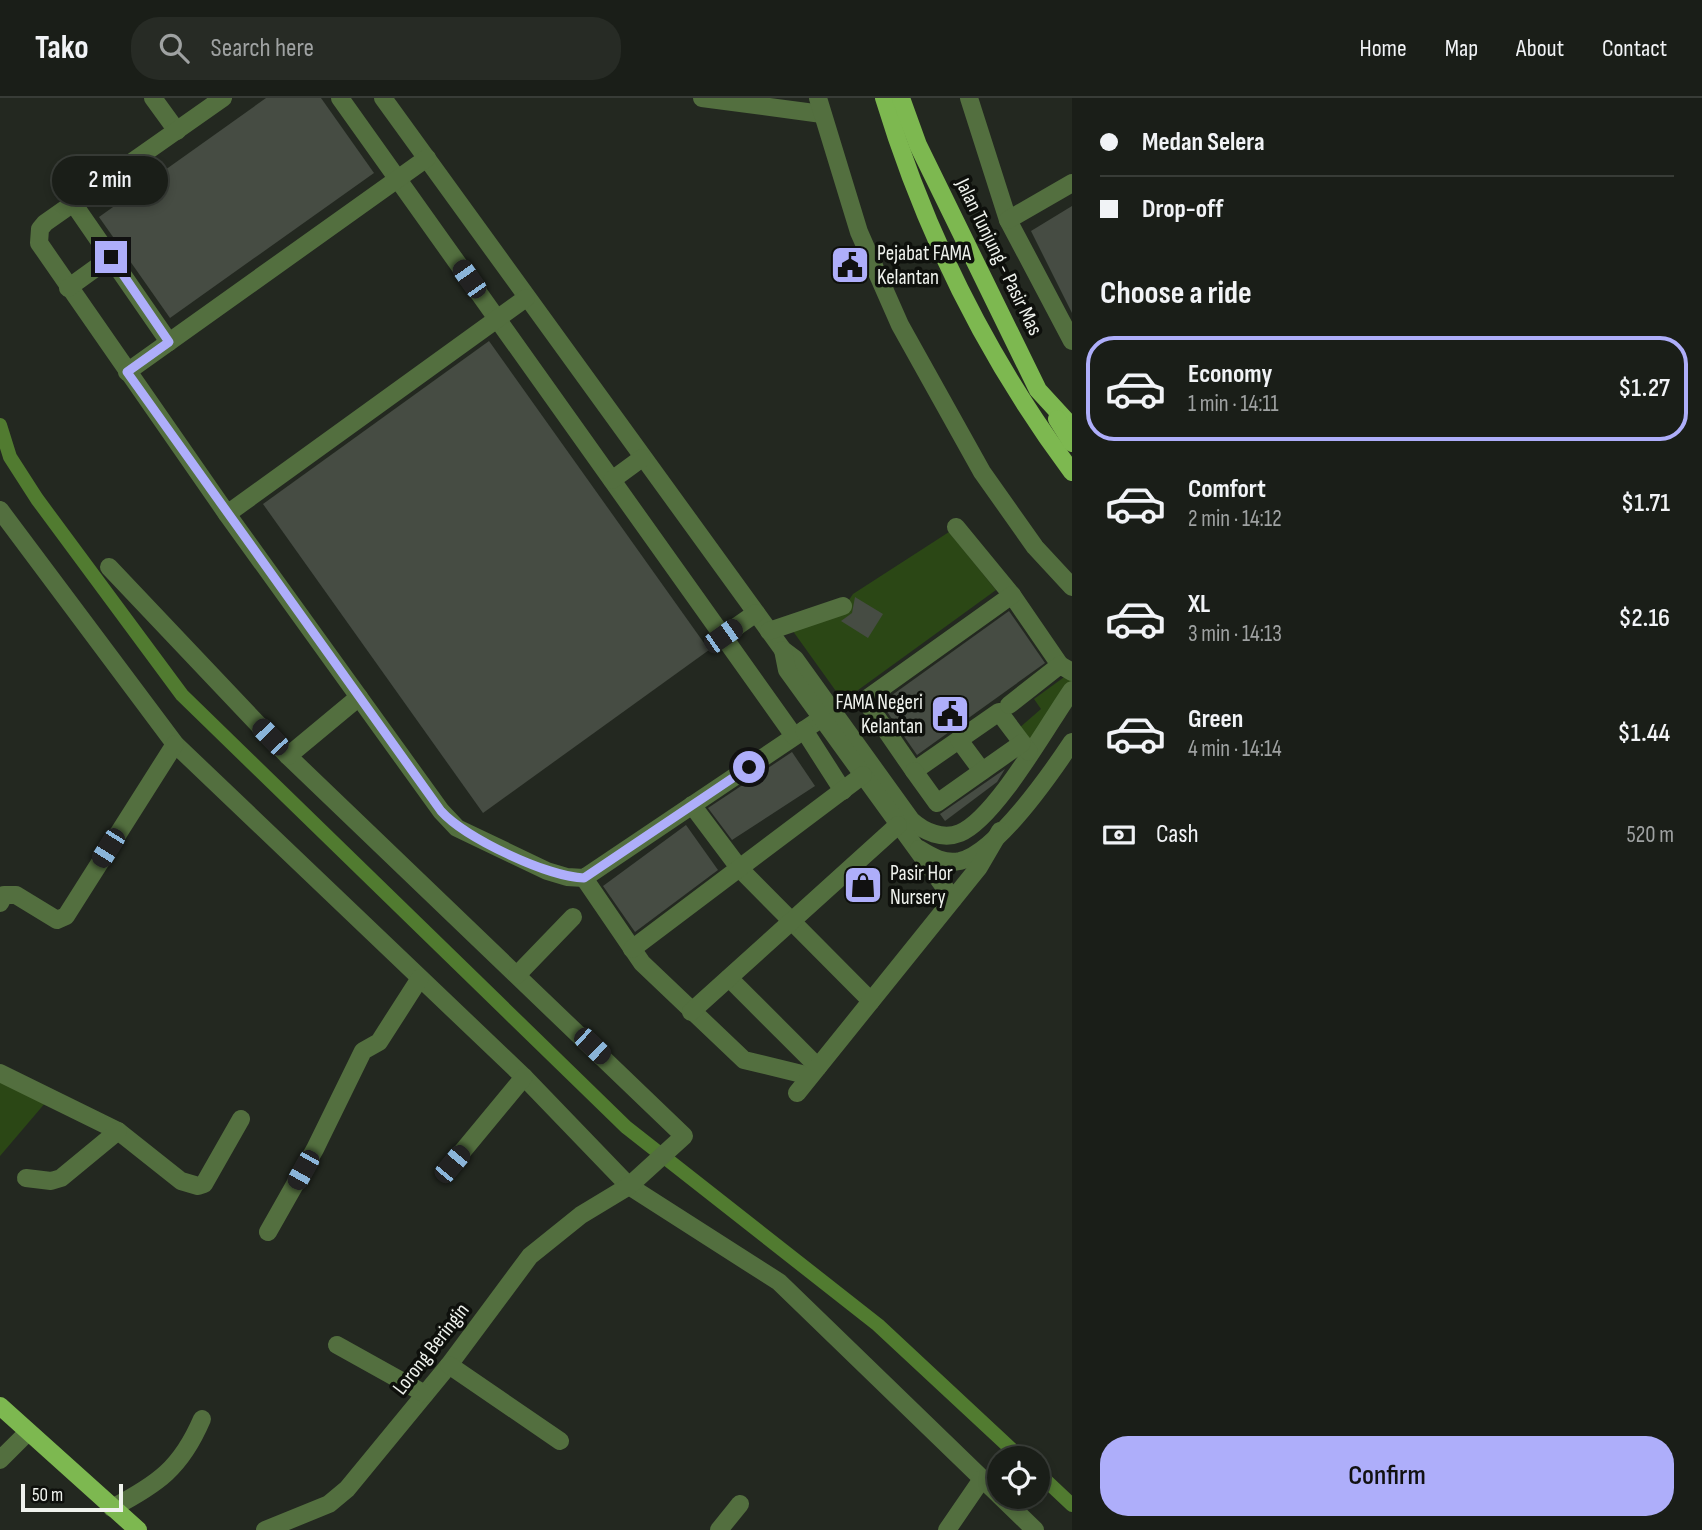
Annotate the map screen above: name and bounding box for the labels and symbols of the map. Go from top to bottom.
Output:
callout: 2 min [53,156,169,204]
street label: Jalan Tunjung - Pasir Mas [950,174,1048,340]
route end [95,241,127,273]
place label: Pejabat FAMA Kelantan [877,241,972,290]
public building icon: Pejabat FAMA Kelantan [829,244,871,286]
car [449,256,490,302]
car [700,615,747,657]
place label: FAMA Negeri Kelantan [836,690,923,739]
public building icon: FAMA Negeri Kelantan [929,693,971,735]
car [248,715,293,759]
route start [733,751,765,783]
car [88,825,129,871]
place label: Pasir Hor Nursery [890,861,953,910]
shop icon: Pasir Hor Nursery [842,864,884,906]
car [570,1024,615,1068]
car [431,1141,474,1187]
car [284,1147,323,1193]
street label: Lorong Beringin [387,1298,475,1400]
scale bar [21,1481,122,1513]

